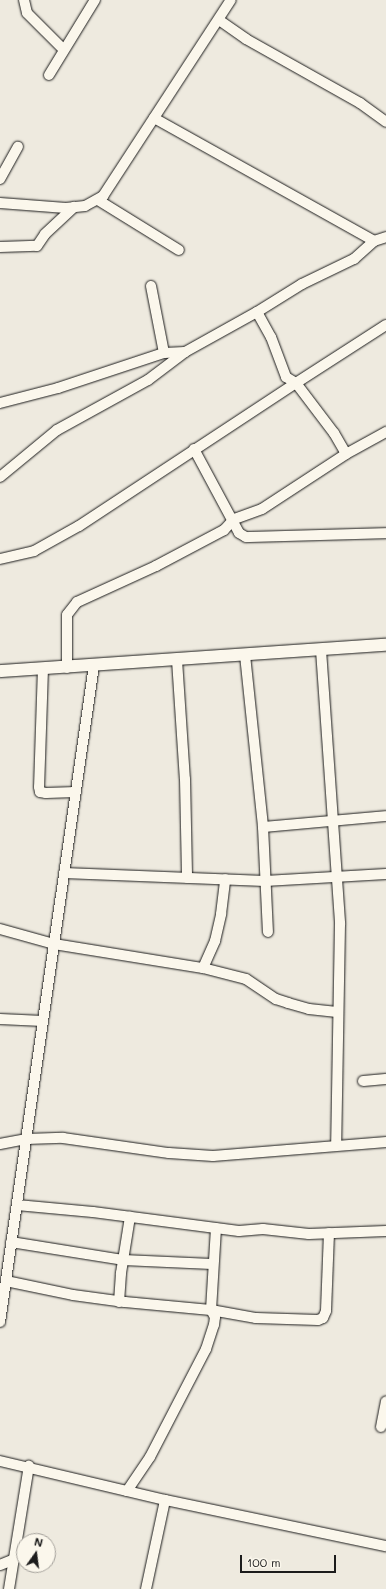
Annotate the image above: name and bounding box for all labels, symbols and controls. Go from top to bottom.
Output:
north arrow [16,1533,56,1573]
text: N [33,1534,45,1550]
scale bar [242,1547,338,1573]
text: 100 m [247,1554,281,1570]

